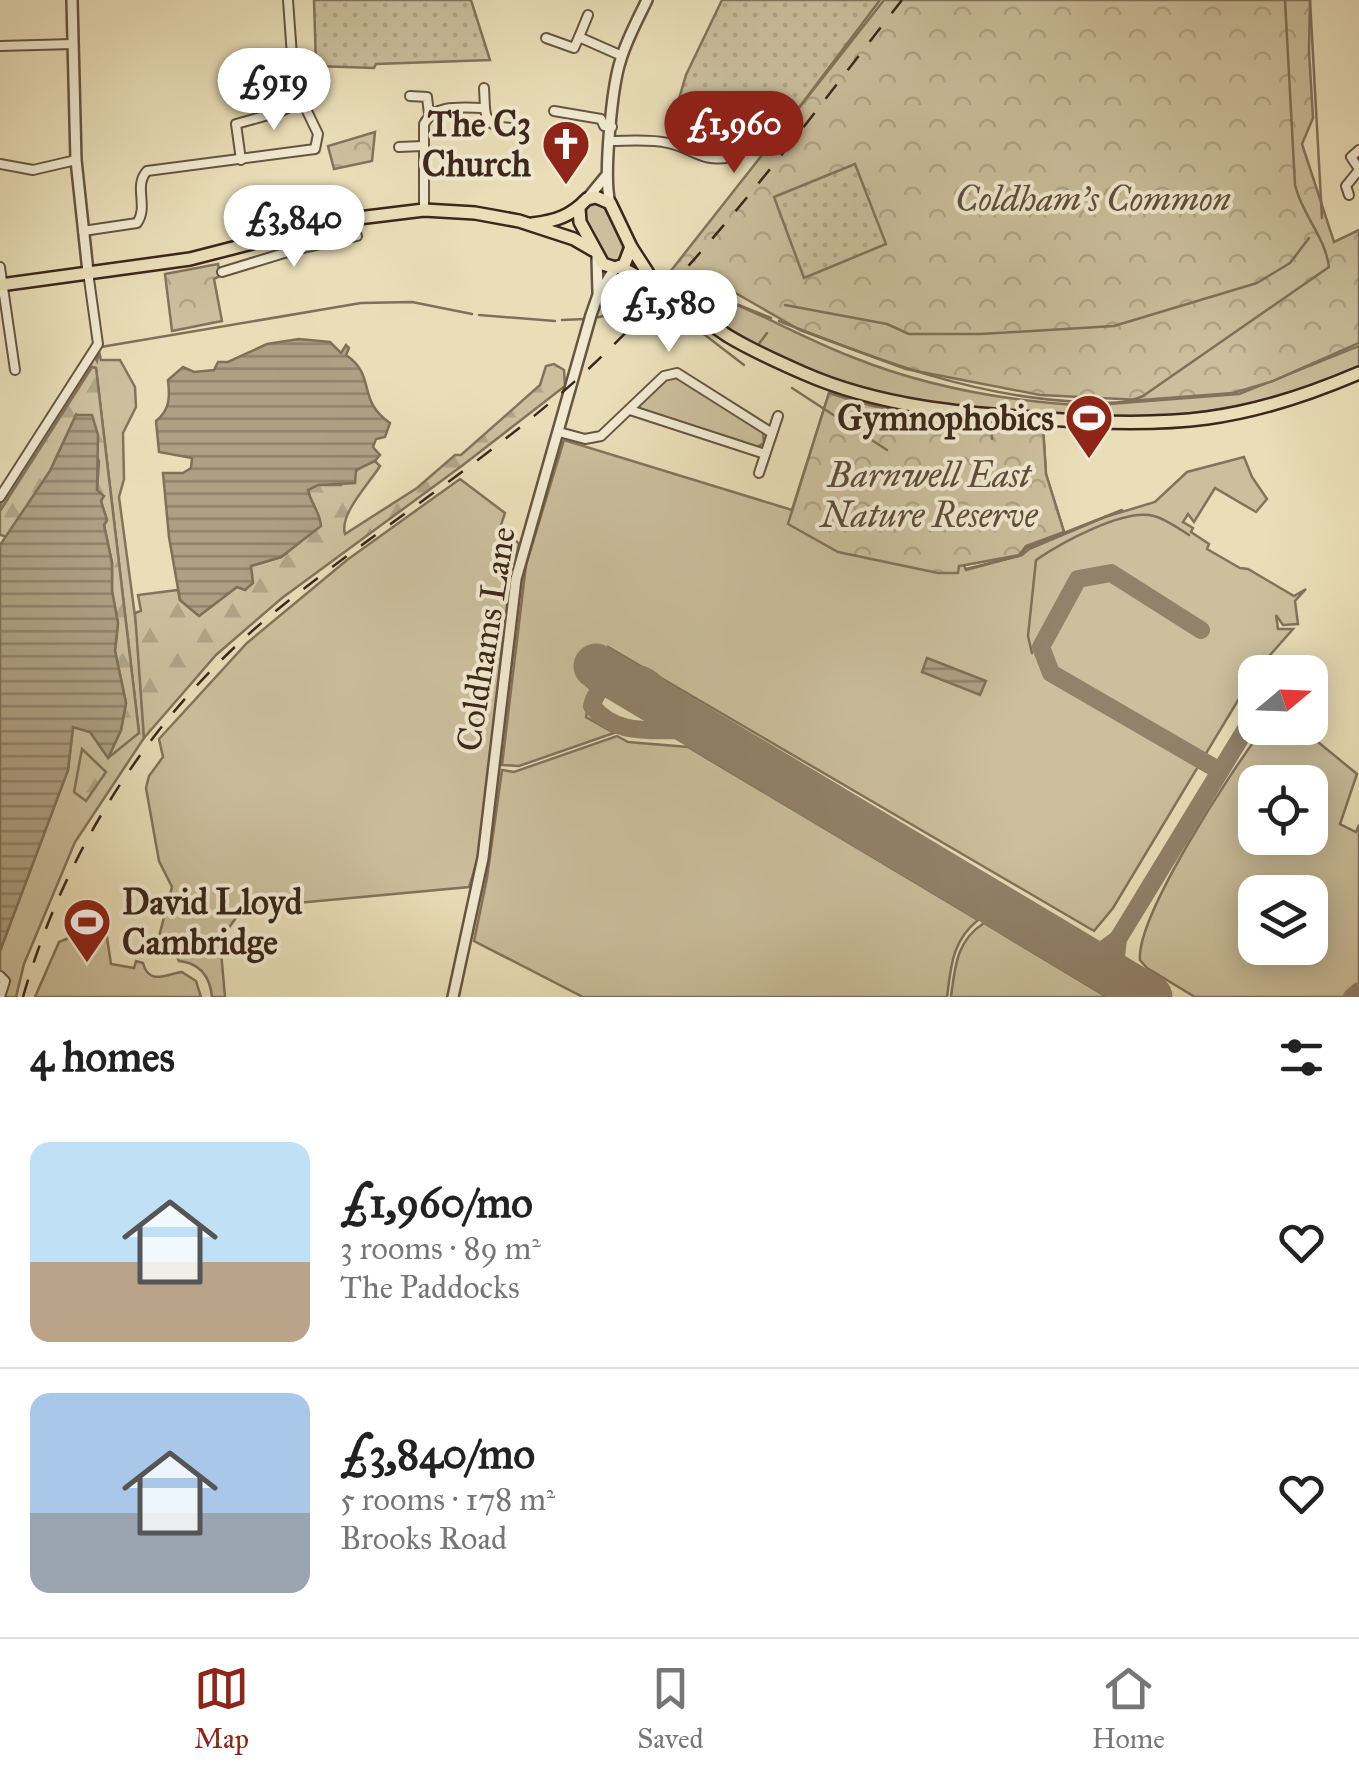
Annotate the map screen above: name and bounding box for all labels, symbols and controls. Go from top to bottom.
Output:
pin: £919 [215,48,333,133]
text: £919 [240,61,308,100]
pin: £1,960 [653,91,815,176]
place label: The C3 Church [422,103,532,186]
text: £1,960 [686,104,782,143]
church icon: The C3 Church [540,118,592,186]
park label: Coldham's Common [955,178,1231,221]
pin: £3,840 [213,185,375,270]
text: £3,840 [246,198,342,237]
pin: £1,580 [588,270,750,355]
text: £1,580 [622,283,716,322]
sports icon: Gymnophobics [1063,392,1115,460]
place label: Gymnophobics [837,397,1054,440]
park label: Barnwell East Nature Reserve [818,454,1039,537]
street label: Coldhams Lane [447,524,525,754]
north arrow [1238,655,1328,745]
map controls [1238,655,1328,965]
button: locate [1238,765,1328,855]
button: layers [1238,875,1328,965]
place label: David Lloyd Cambridge [122,881,303,964]
sports icon: David Lloyd Cambridge [61,896,113,964]
icon: filters [1274,1030,1329,1085]
text: 4 homes [30,1031,175,1083]
text: £1,960/mo [340,1177,533,1229]
icon: home [110,1182,230,1302]
icon: heart [1274,1215,1329,1270]
text: 3 rooms · 89 m² [340,1229,541,1268]
text: The Paddocks [340,1268,520,1307]
text: £3,840/mo [340,1428,535,1480]
icon: home [110,1433,230,1553]
icon: heart [1274,1466,1329,1521]
text: 5 rooms · 178 m² [340,1480,555,1519]
text: Brooks Road [340,1519,507,1558]
tab: Map [194,1661,249,1756]
tab: Saved [637,1661,704,1756]
tab: Home [1092,1661,1165,1756]

